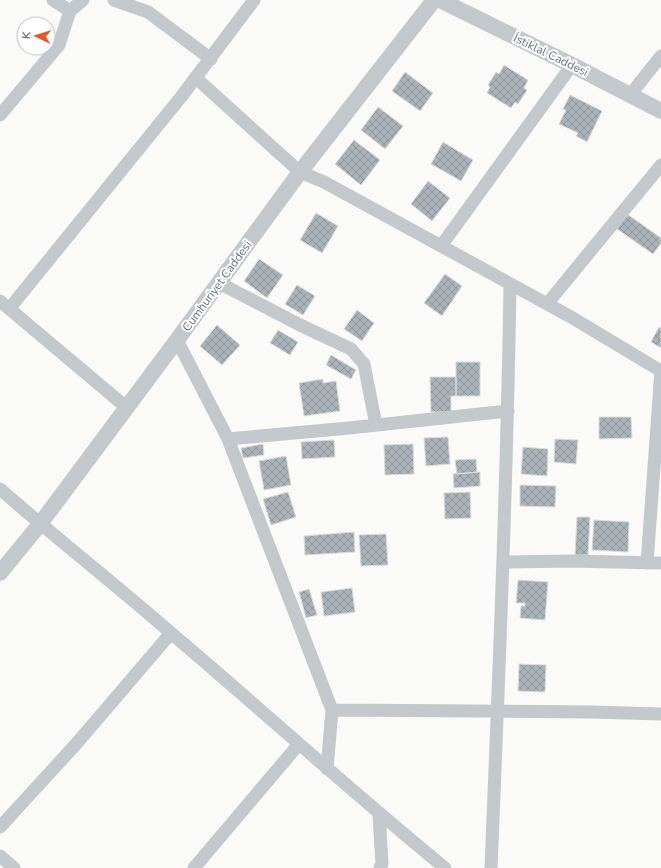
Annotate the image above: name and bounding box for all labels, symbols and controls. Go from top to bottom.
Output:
north arrow [16,16,56,56]
text: K [19,30,34,40]
street label: İstiklal Caddesi [511,30,591,80]
street label: Cumhuriyet Caddesi [179,237,255,335]

